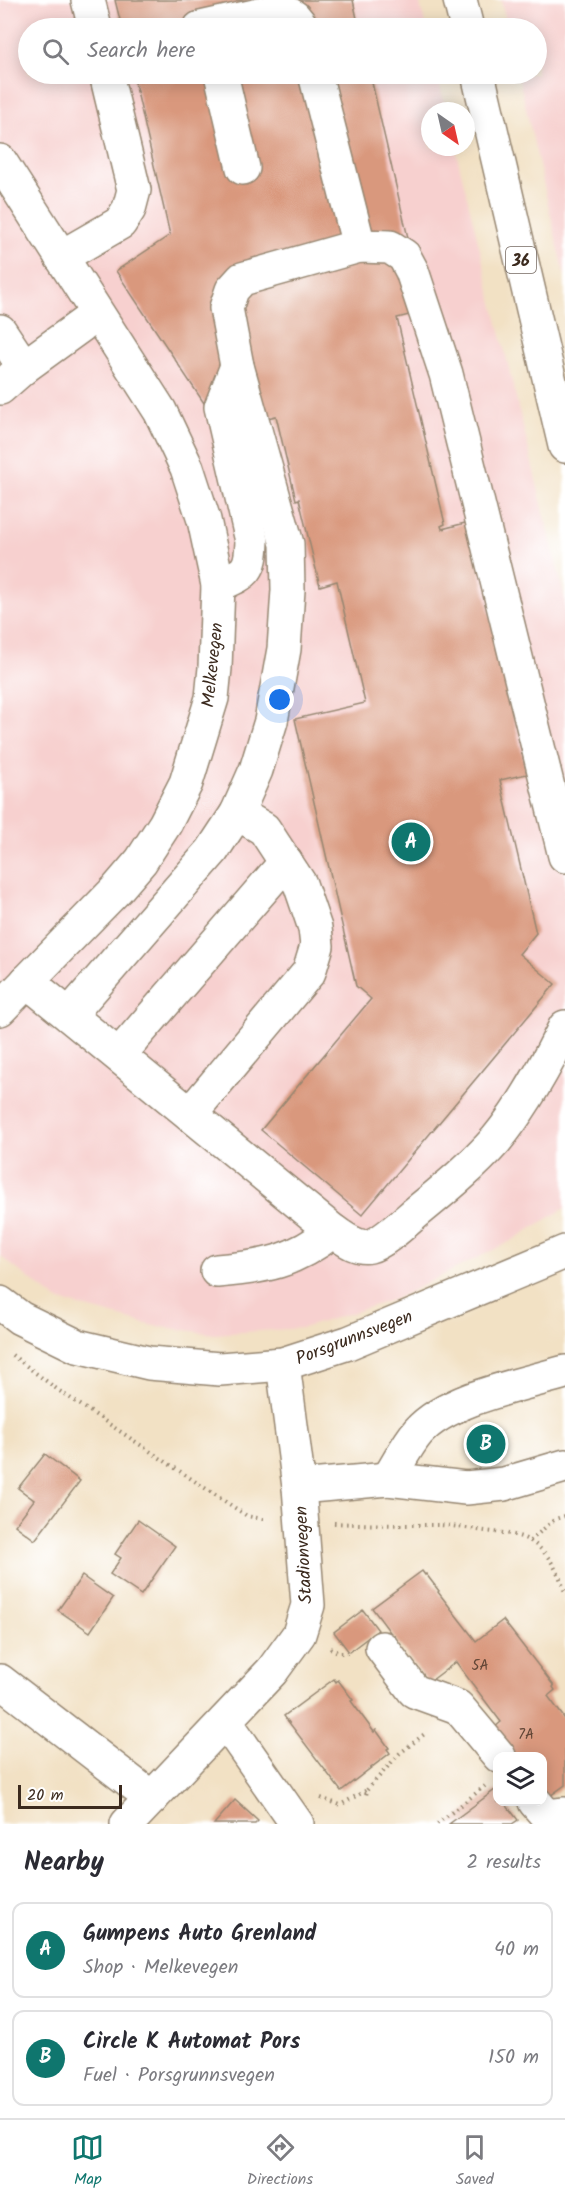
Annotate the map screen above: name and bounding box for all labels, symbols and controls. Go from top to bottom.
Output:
search box [18,18,547,84]
text: Search here [87,34,195,69]
icon: search [39,35,72,68]
north arrow [421,102,475,156]
road number: 36 [506,247,536,273]
street label: Melkevegen [195,621,232,709]
your location [265,685,294,714]
pin: A [392,820,430,864]
street label: Porsgrunnsvegen [292,1303,417,1374]
pin: B [466,1422,506,1466]
street label: Stadionvegen [287,1505,322,1605]
house number: 5A [471,1654,489,1678]
house number: 7A [518,1723,534,1747]
map controls [493,1752,547,1806]
button: layers [493,1752,547,1806]
scale bar [18,1782,122,1810]
text: 20 m [27,1783,63,1808]
text: Nearby [24,1842,104,1884]
text: 2 results [466,1847,541,1879]
text: Gumpens Auto Grenland [83,1917,316,1952]
text: A [39,1934,52,1966]
text: 40 m [494,1934,539,1966]
text: Shop · Melkevegen [83,1952,238,1984]
text: Circle K Automat Pors [83,2025,300,2060]
text: B [39,2042,52,2074]
text: 150 m [488,2042,539,2074]
text: Fuel · Porsgrunnsvegen [83,2060,275,2092]
tab: Map [71,2131,104,2192]
tab: Directions [247,2131,313,2192]
tab: Saved [456,2131,494,2192]

